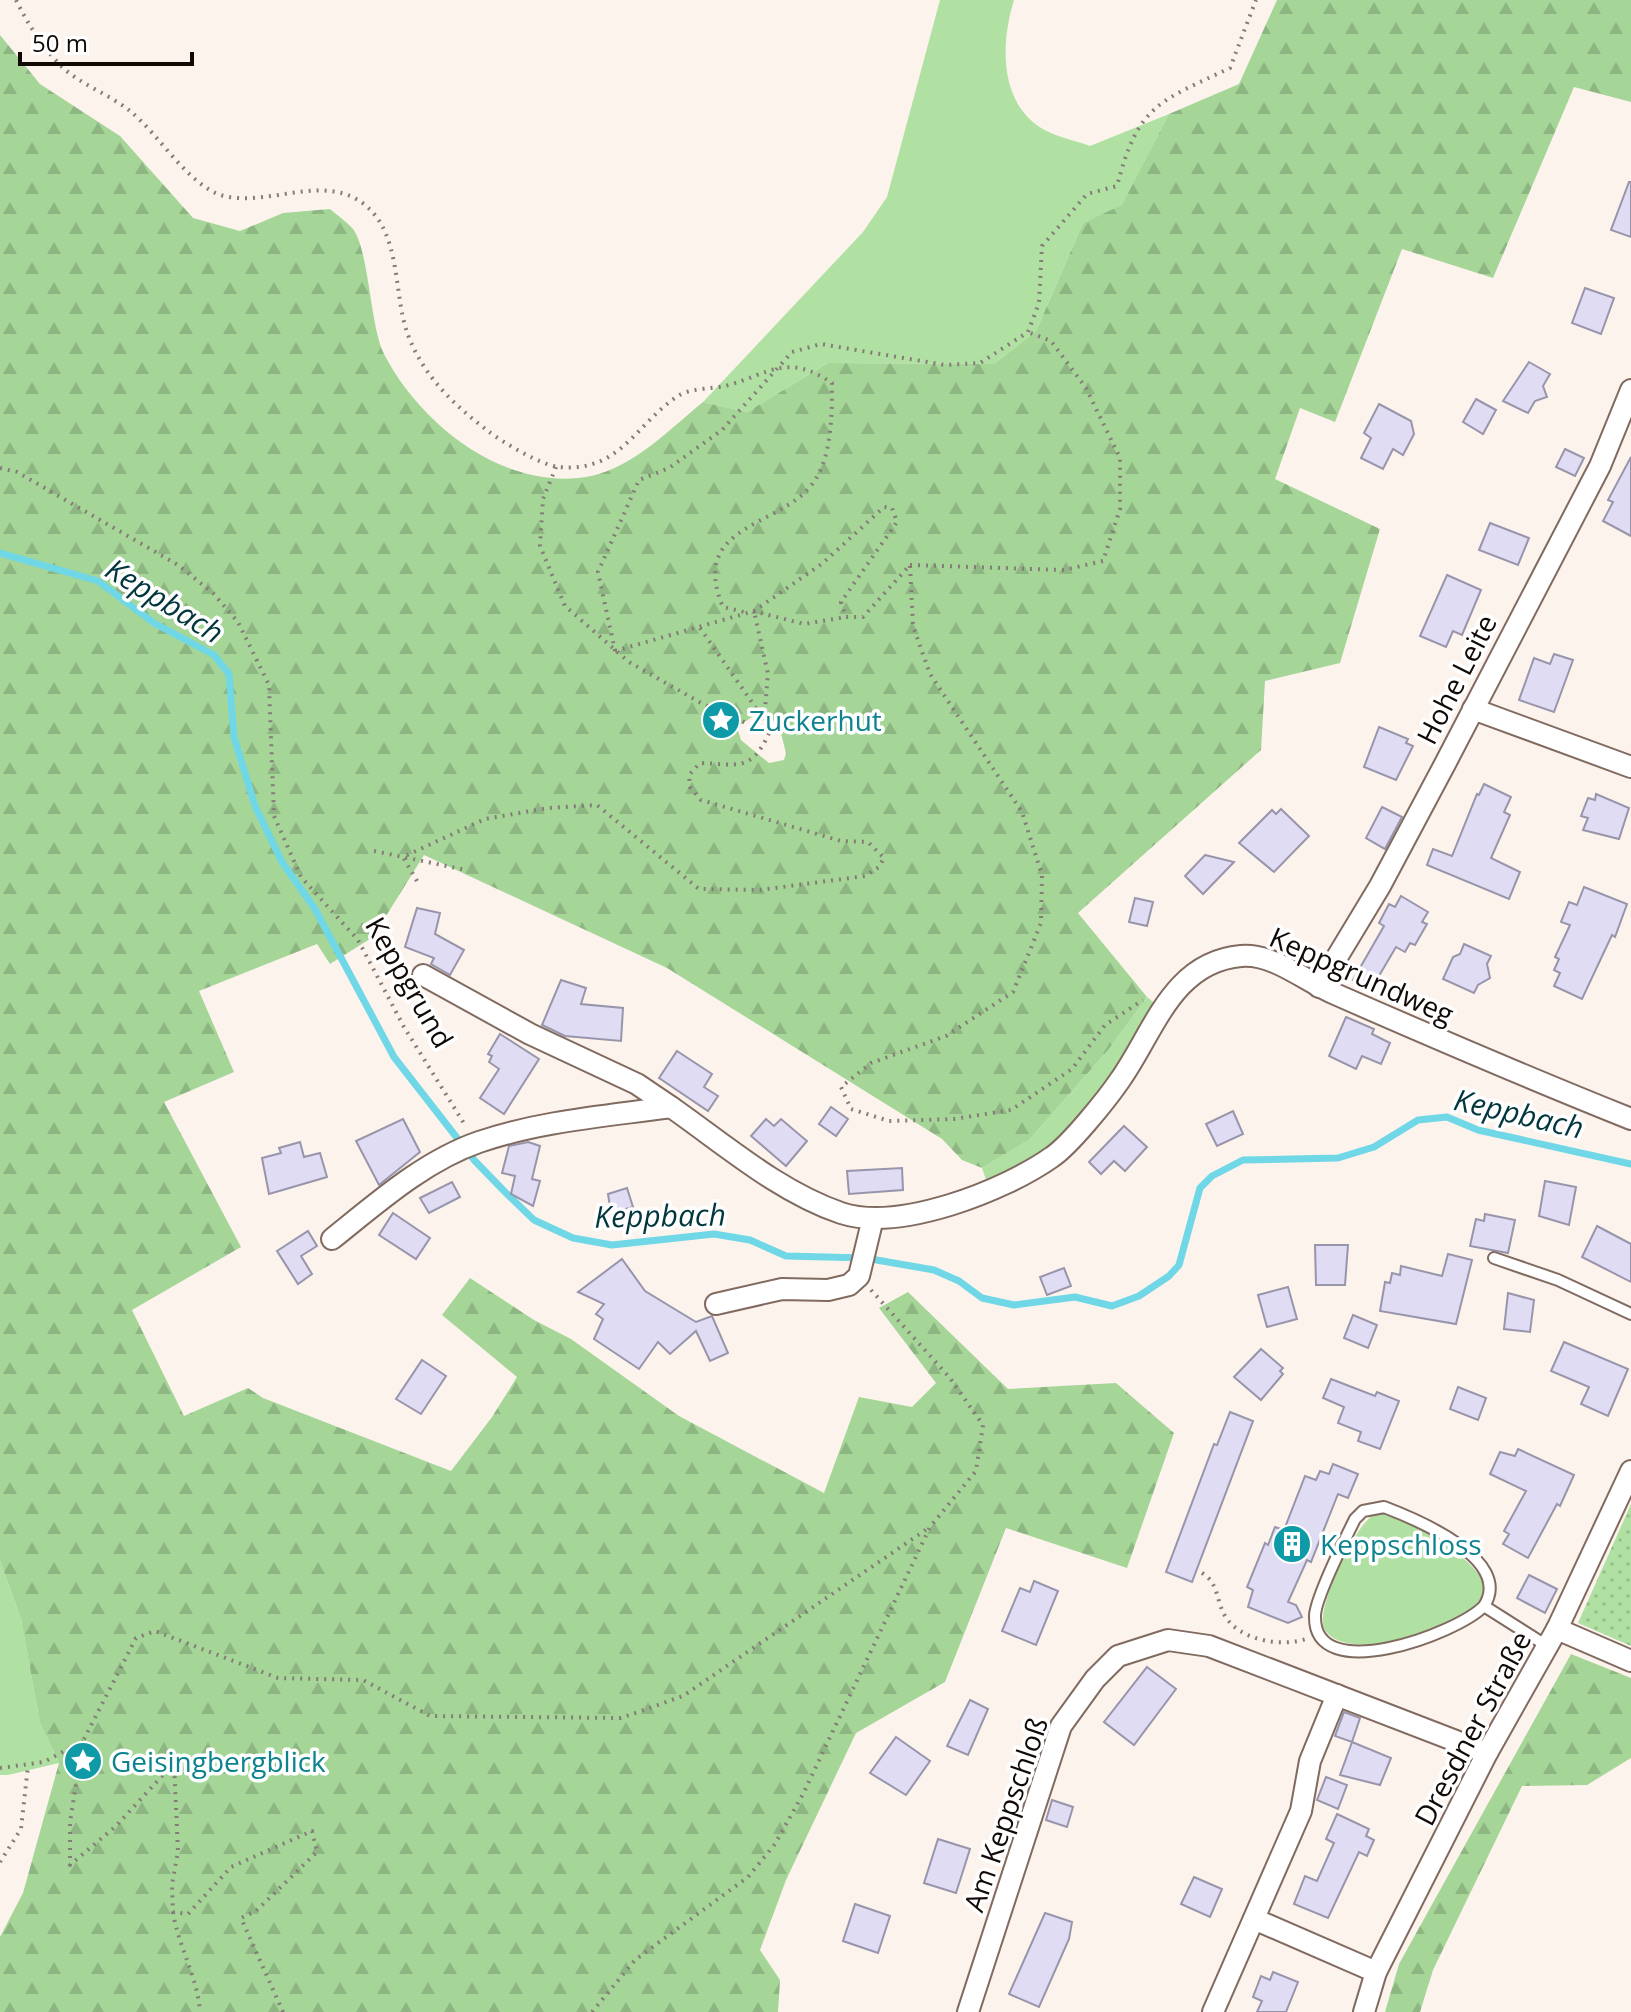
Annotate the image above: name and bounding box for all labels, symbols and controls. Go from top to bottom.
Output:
scale bar [20,16,192,66]
text: 50 m [32,26,88,59]
water label: Keppbach [98,548,232,652]
street label: Hohe Leite [1407,608,1505,750]
place icon: Zuckerhut [700,699,742,741]
place label: Zuckerhut [749,701,882,739]
street label: Keppgrund [357,910,463,1054]
street label: Keppgrundweg [1264,917,1460,1033]
water label: Keppbach [1450,1078,1588,1148]
water label: Keppbach [594,1193,726,1237]
building icon: Keppschloss [1271,1523,1313,1565]
place label: Keppschloss [1320,1525,1482,1563]
street label: Dresdner Straße [1405,1624,1539,1832]
street label: Am Keppschloß [954,1712,1056,1916]
place icon: Geisingbergblick [62,1740,104,1782]
place label: Geisingbergblick [111,1742,326,1780]

